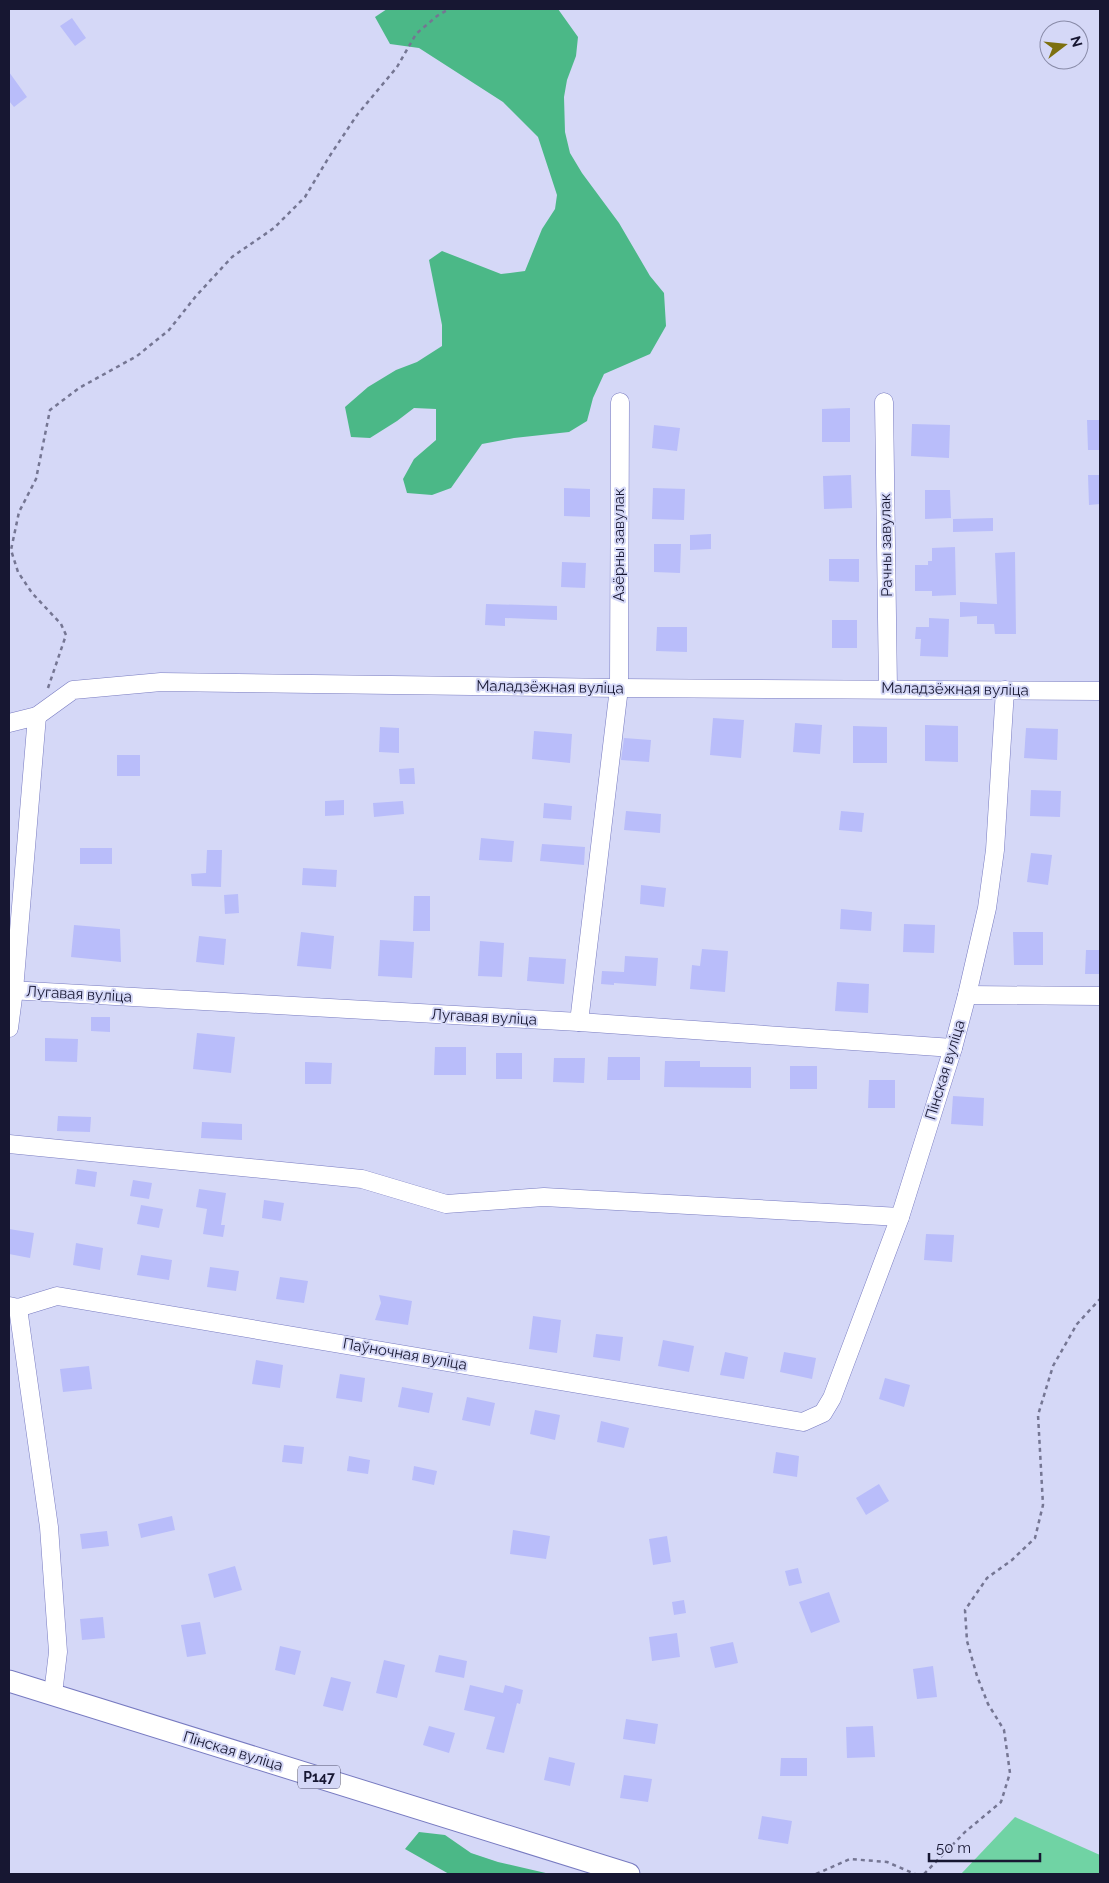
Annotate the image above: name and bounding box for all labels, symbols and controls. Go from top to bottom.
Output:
north arrow [1039,20,1089,70]
text: N [1067,34,1086,49]
street label: Азёрны завулак [610,488,628,602]
street label: Рачны завулак [876,493,896,597]
street label: Маладзёжная вуліца [476,677,624,697]
street label: Маладзёжная вуліца [881,679,1029,699]
street label: Лугавая вуліца [26,982,132,1006]
street label: Лугавая вуліца [431,1005,537,1029]
street label: Пінская вуліца [921,1018,969,1122]
street label: Паўночная вуліца [342,1334,468,1374]
street label: Пінская вуліца [181,1727,285,1775]
road number: Р147 [298,1765,340,1788]
scale bar [929,1830,1040,1862]
text: 50 m [936,1839,971,1857]

